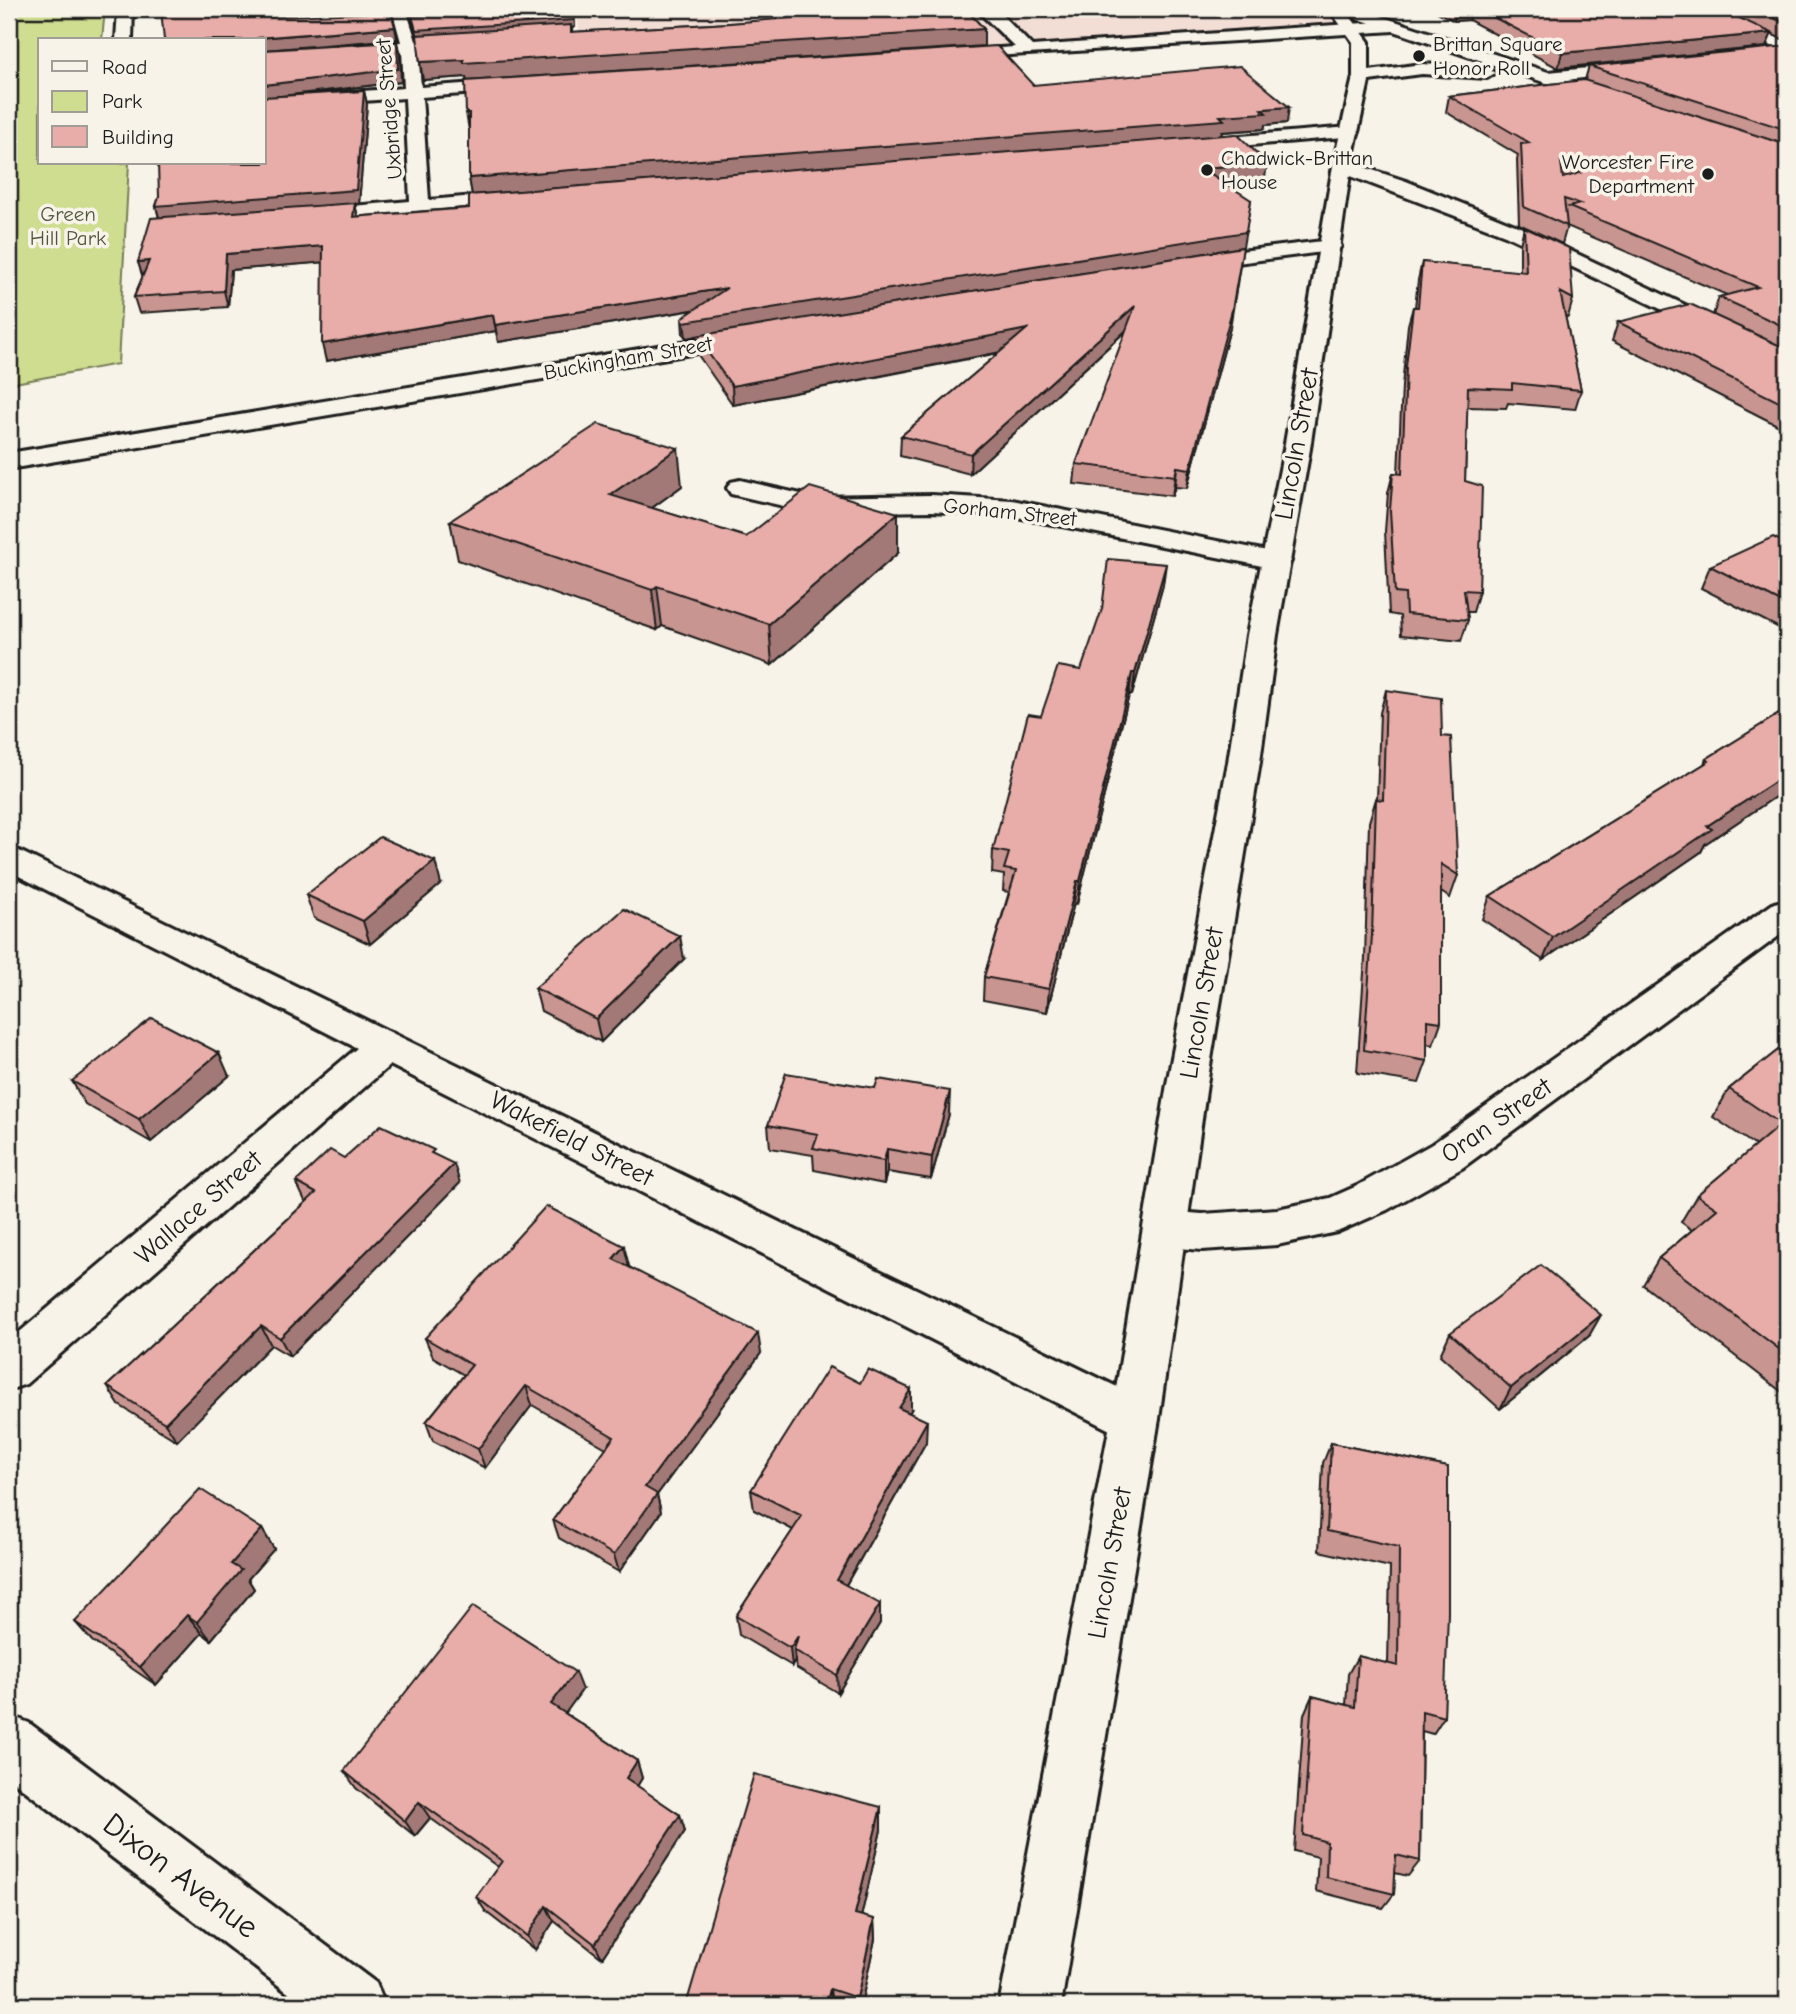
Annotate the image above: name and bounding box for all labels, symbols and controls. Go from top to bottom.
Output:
place label: Brittan Square Honor Roll [1433,32,1562,80]
street label: Uxbridge Street [371,37,407,180]
legend [38,38,266,164]
marker: Brittan Square Honor Roll [1411,48,1427,64]
text: Road [102,55,147,79]
text: Park [102,89,142,113]
text: Building [102,125,174,149]
place label: Chadwick-Brittan House [1221,146,1373,194]
place label: Worcester Fire Department [1562,150,1695,198]
marker: Chadwick-Brittan House [1199,162,1215,178]
marker: Worcester Fire Department [1700,166,1716,182]
park label: Green Hill Park [30,202,106,250]
street label: Buckingham Street [542,331,715,385]
street label: Lincoln Street [1269,364,1325,522]
street label: Gorham Street [942,493,1079,531]
street label: Lincoln Street [1174,923,1230,1081]
street label: Oran Street [1435,1071,1559,1170]
street label: Wakefield Street [485,1085,659,1194]
street label: Wallace Street [129,1143,269,1271]
street label: Lincoln Street [1082,1483,1138,1641]
street label: Dixon Avenue [96,1805,266,1946]

